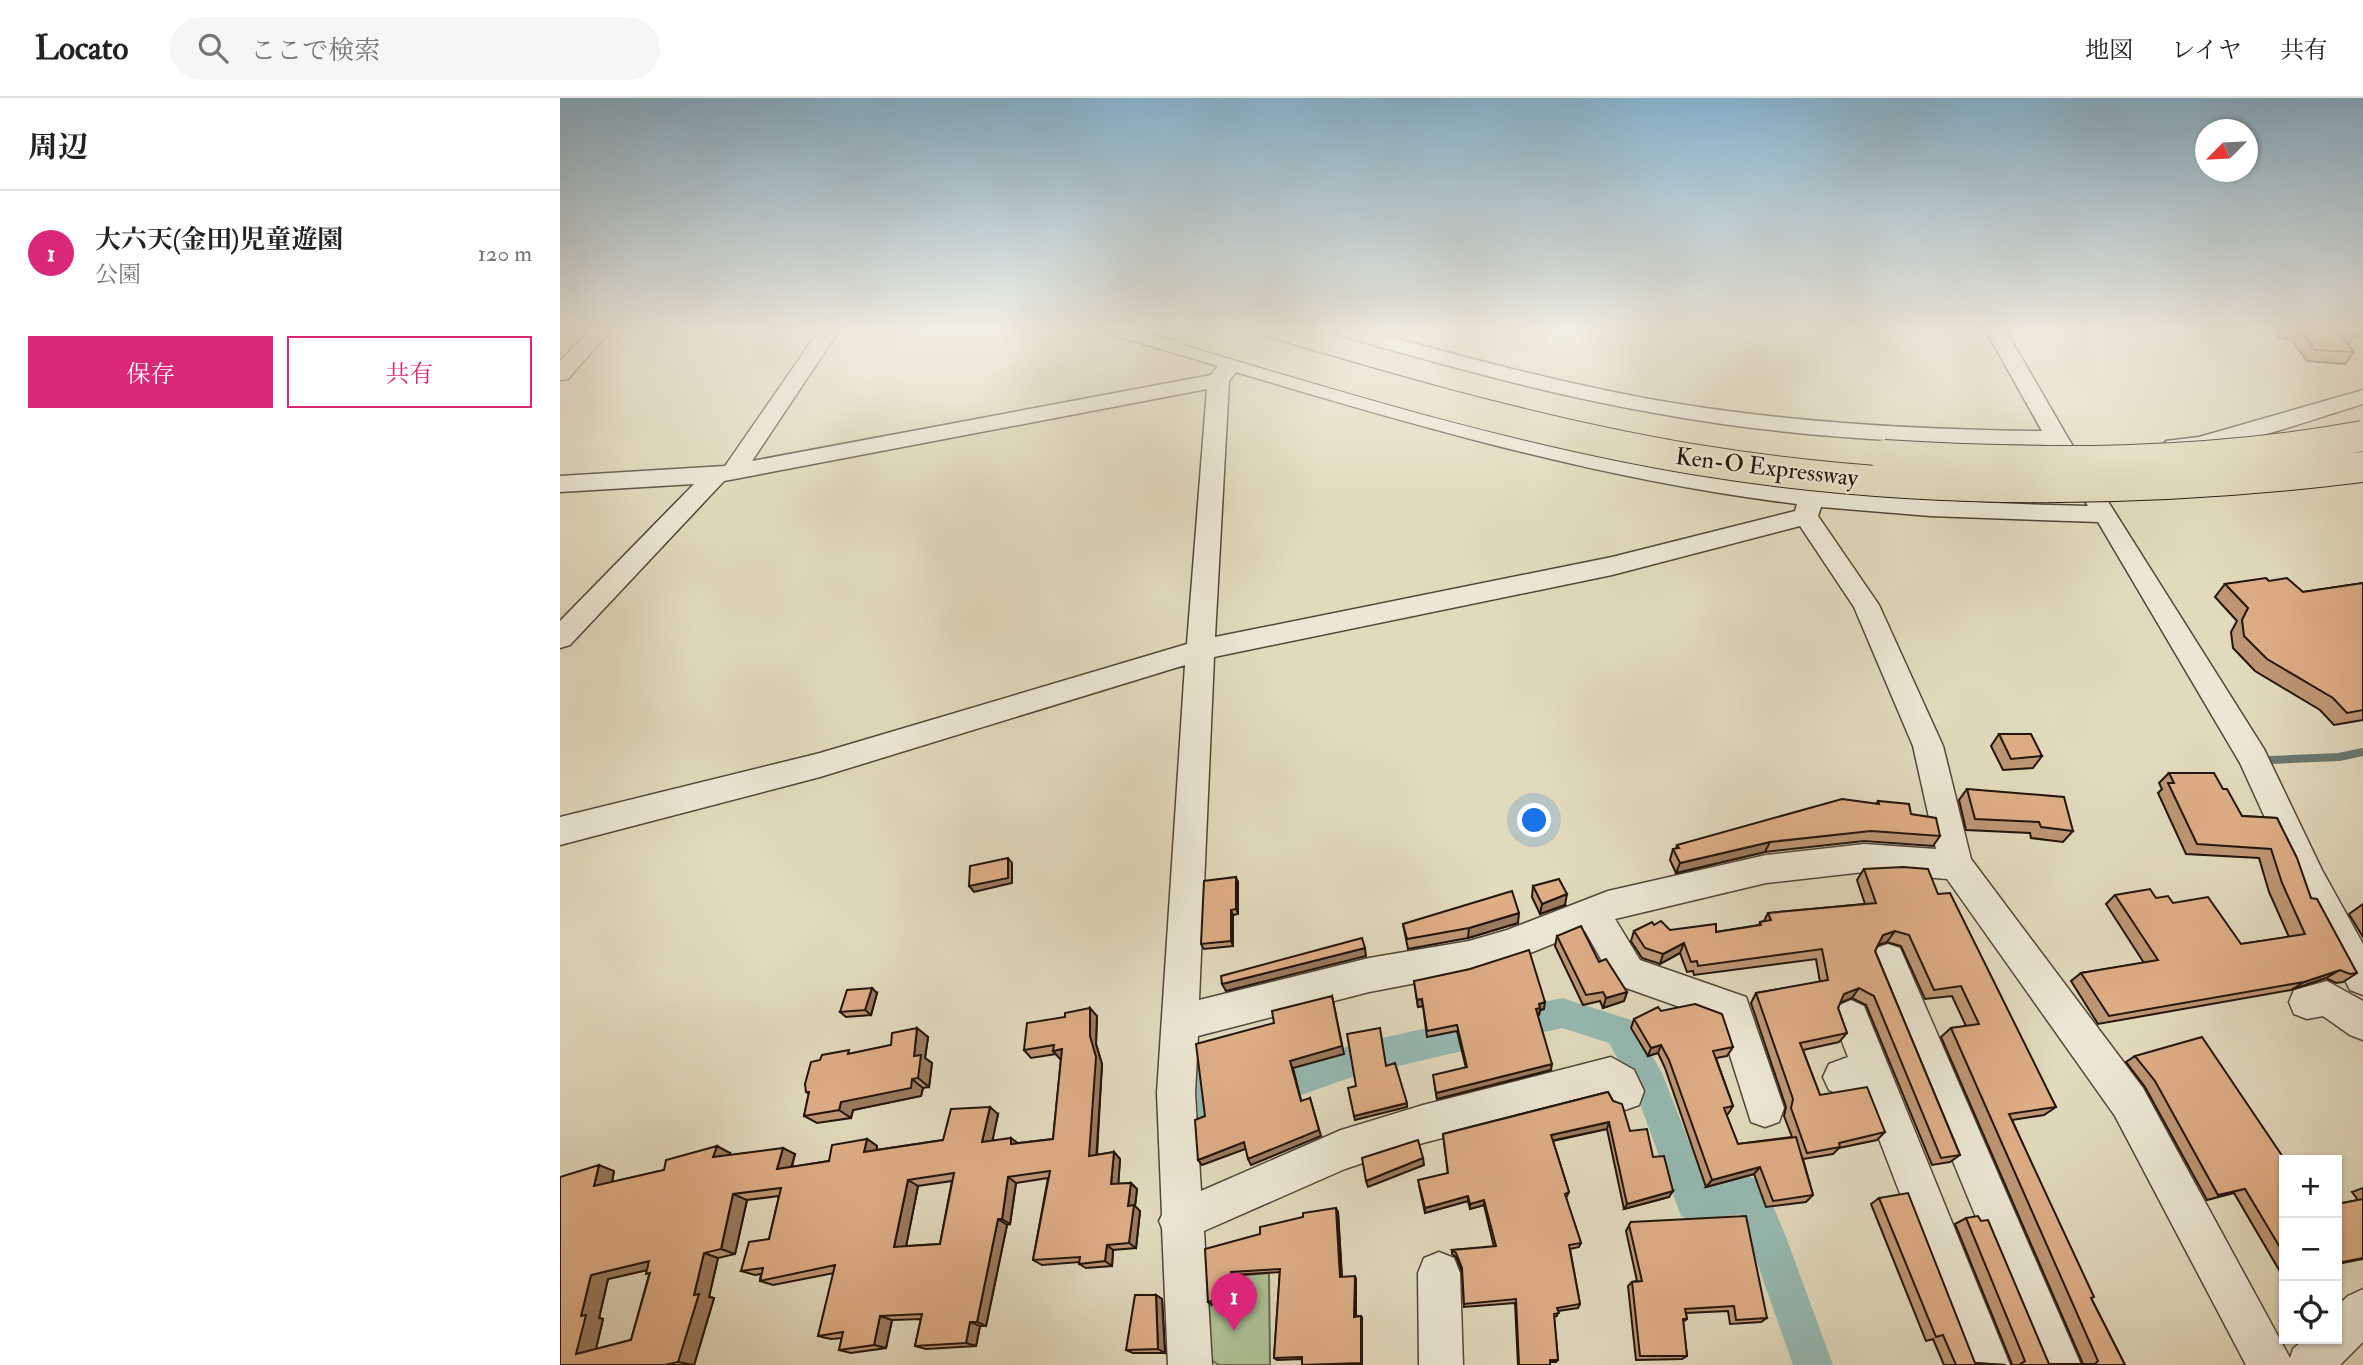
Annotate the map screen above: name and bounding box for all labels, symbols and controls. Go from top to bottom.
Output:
search box [170,17,660,80]
text: Locato [35,28,128,69]
icon: search [194,29,232,67]
text: ここで検索 [250,35,380,67]
text: 地図 [2085,35,2133,66]
text: レイヤ [2171,35,2242,66]
text: 共有 [2280,35,2328,66]
north arrow [2195,119,2258,182]
text: 周辺 [28,129,88,166]
text: 大六天(金田)児童遊園 [95,224,343,256]
text: 1 [47,239,55,268]
text: 120 m [478,239,532,268]
text: 公園 [95,260,141,289]
button: 保存 [28,336,273,408]
button: 共有 [287,336,532,408]
street label: Ken-O Expressway [1674,441,1861,494]
your location [1517,803,1551,837]
map controls [2279,1155,2342,1344]
button: + [2279,1155,2342,1218]
button: − [2279,1218,2342,1281]
pin: 1 [1211,1273,1257,1331]
button: locate [2279,1281,2342,1344]

